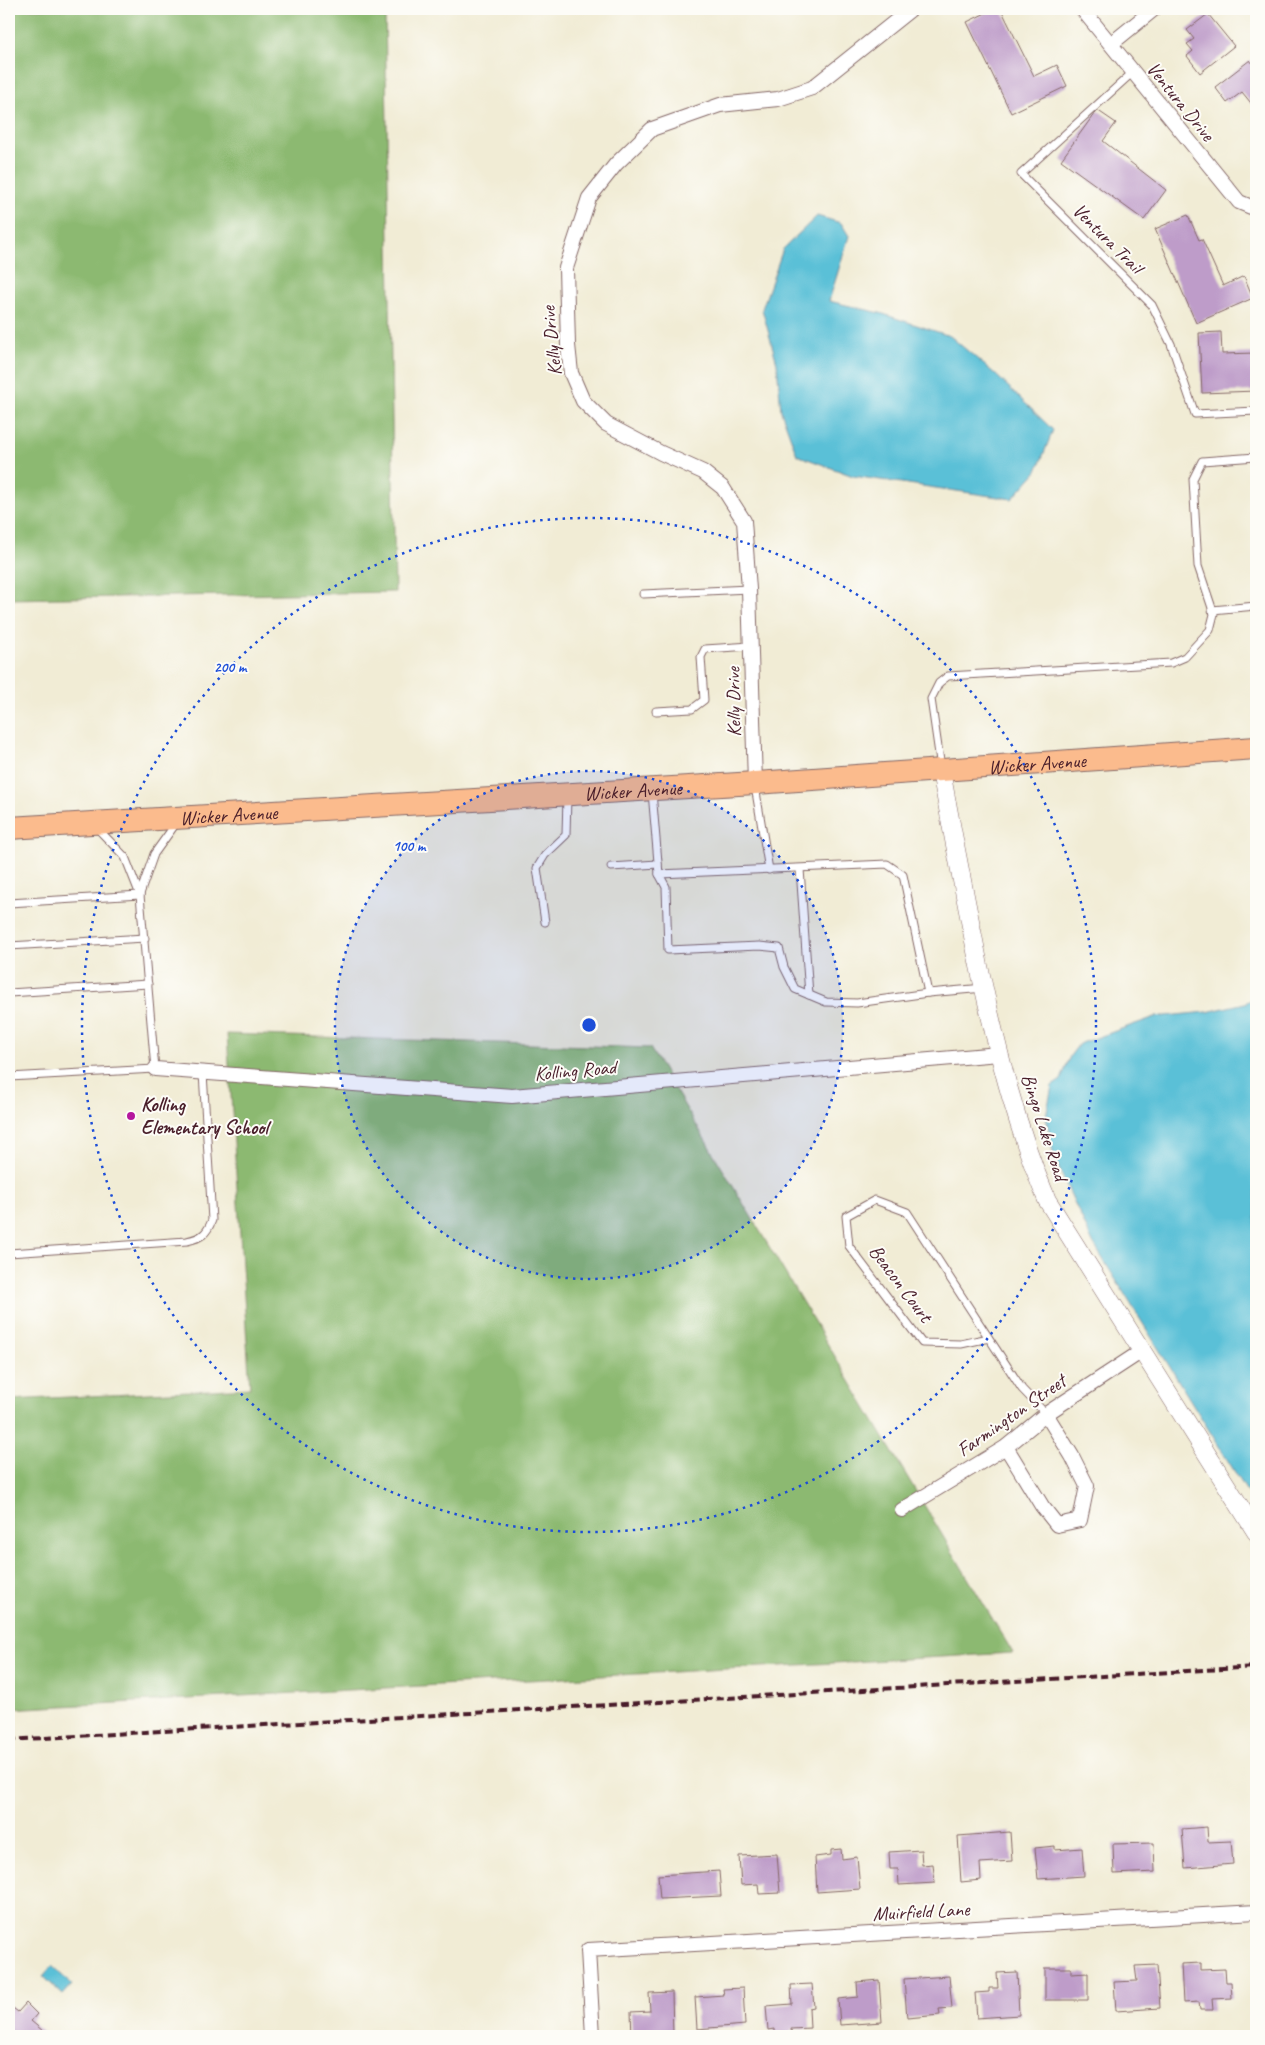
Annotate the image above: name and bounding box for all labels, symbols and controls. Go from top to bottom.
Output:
street label: Ventura Drive [1141,57,1221,147]
street label: Ventura Trail [1067,198,1151,281]
street label: Kelly Drive [535,303,568,377]
text: 200 m [214,658,248,677]
street label: Kelly Drive [720,665,747,737]
street label: Wicker Avenue [987,748,1088,780]
street label: Wicker Avenue [583,775,684,806]
street label: Wicker Avenue [179,800,280,831]
text: 100 m [393,837,427,856]
centre of rings [580,1016,598,1034]
street label: Kolling Road [533,1054,620,1087]
street label: Bingo Lake Road [1016,1071,1074,1187]
place label: Kolling Elementary School [141,1092,271,1140]
marker: Kolling Elementary School [125,1110,137,1122]
street label: Beacon Court [863,1240,939,1329]
street label: Farmington Street [952,1367,1073,1462]
street label: Muirfield Lane [872,1896,972,1927]

